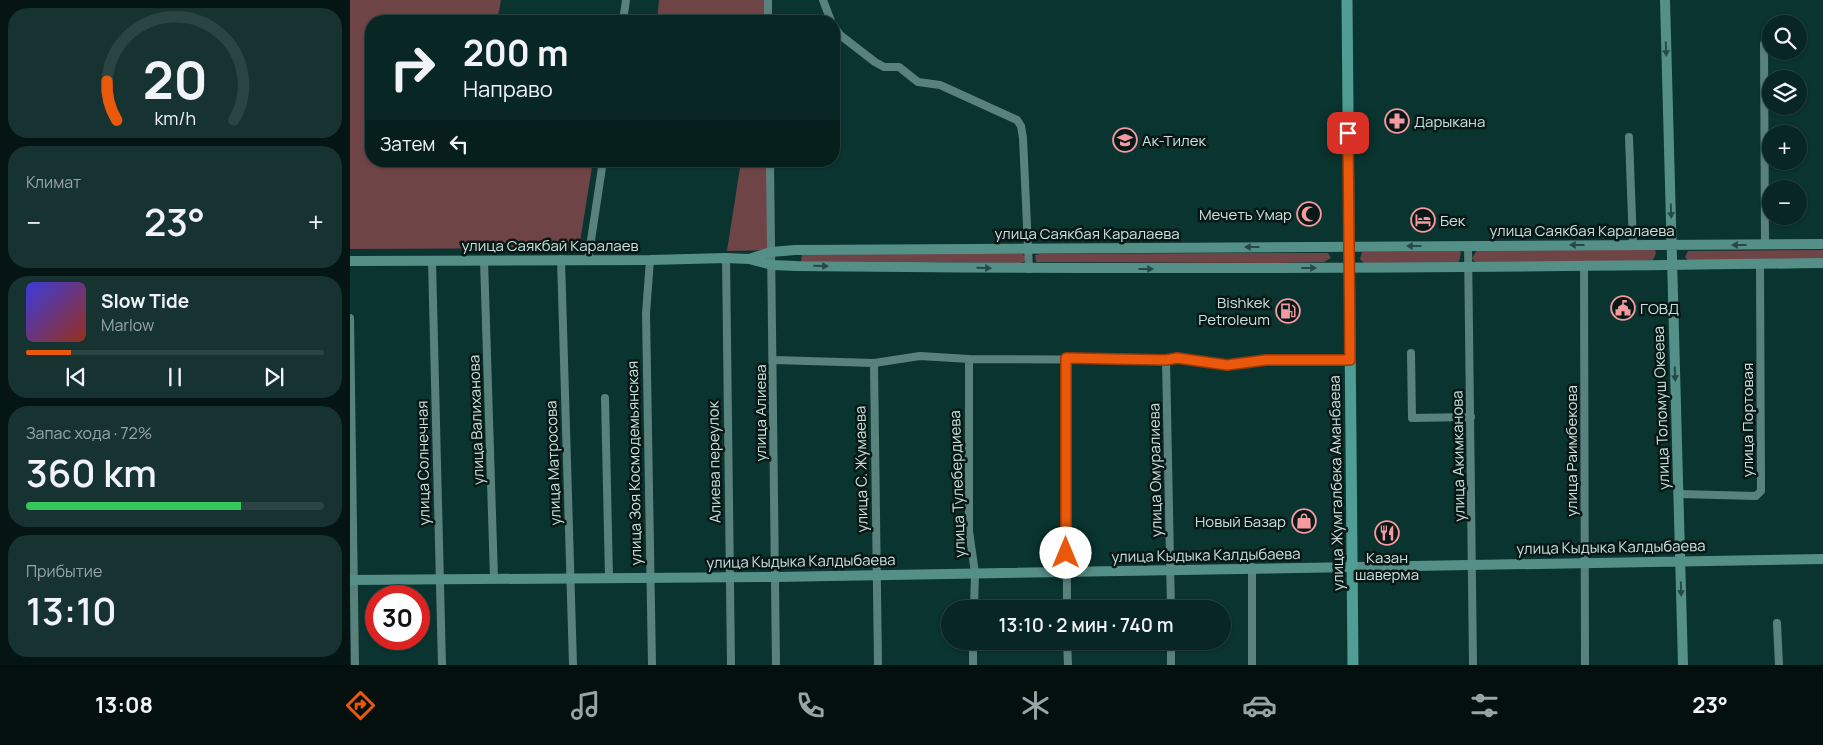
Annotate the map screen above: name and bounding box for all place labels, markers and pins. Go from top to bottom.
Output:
pharmacy icon: Дарыкана [1384,108,1410,134]
place label: Дарыкана [1414,111,1485,132]
pin [1327,112,1369,154]
school or university icon: Ак-Тилек [1112,127,1138,153]
place label: Ак-Тилек [1142,130,1206,151]
mosque icon: Мечеть Умар [1296,201,1322,227]
place label: Мечеть Умар [1199,204,1292,225]
hotel icon: Бек [1410,207,1436,233]
place label: Бек [1440,210,1466,231]
place label: Bishkek Petroleum [1198,292,1271,330]
public building icon: ГОВД [1610,295,1636,321]
fuel station icon: Bishkek Petroleum [1275,298,1301,324]
place label: ГОВД [1640,298,1679,319]
shop icon: Новый Базар [1291,508,1317,534]
place label: Новый Базар [1195,511,1286,532]
restaurant icon: Казан шаверма [1374,520,1400,546]
place label: Казан шаверма [1355,547,1419,585]

